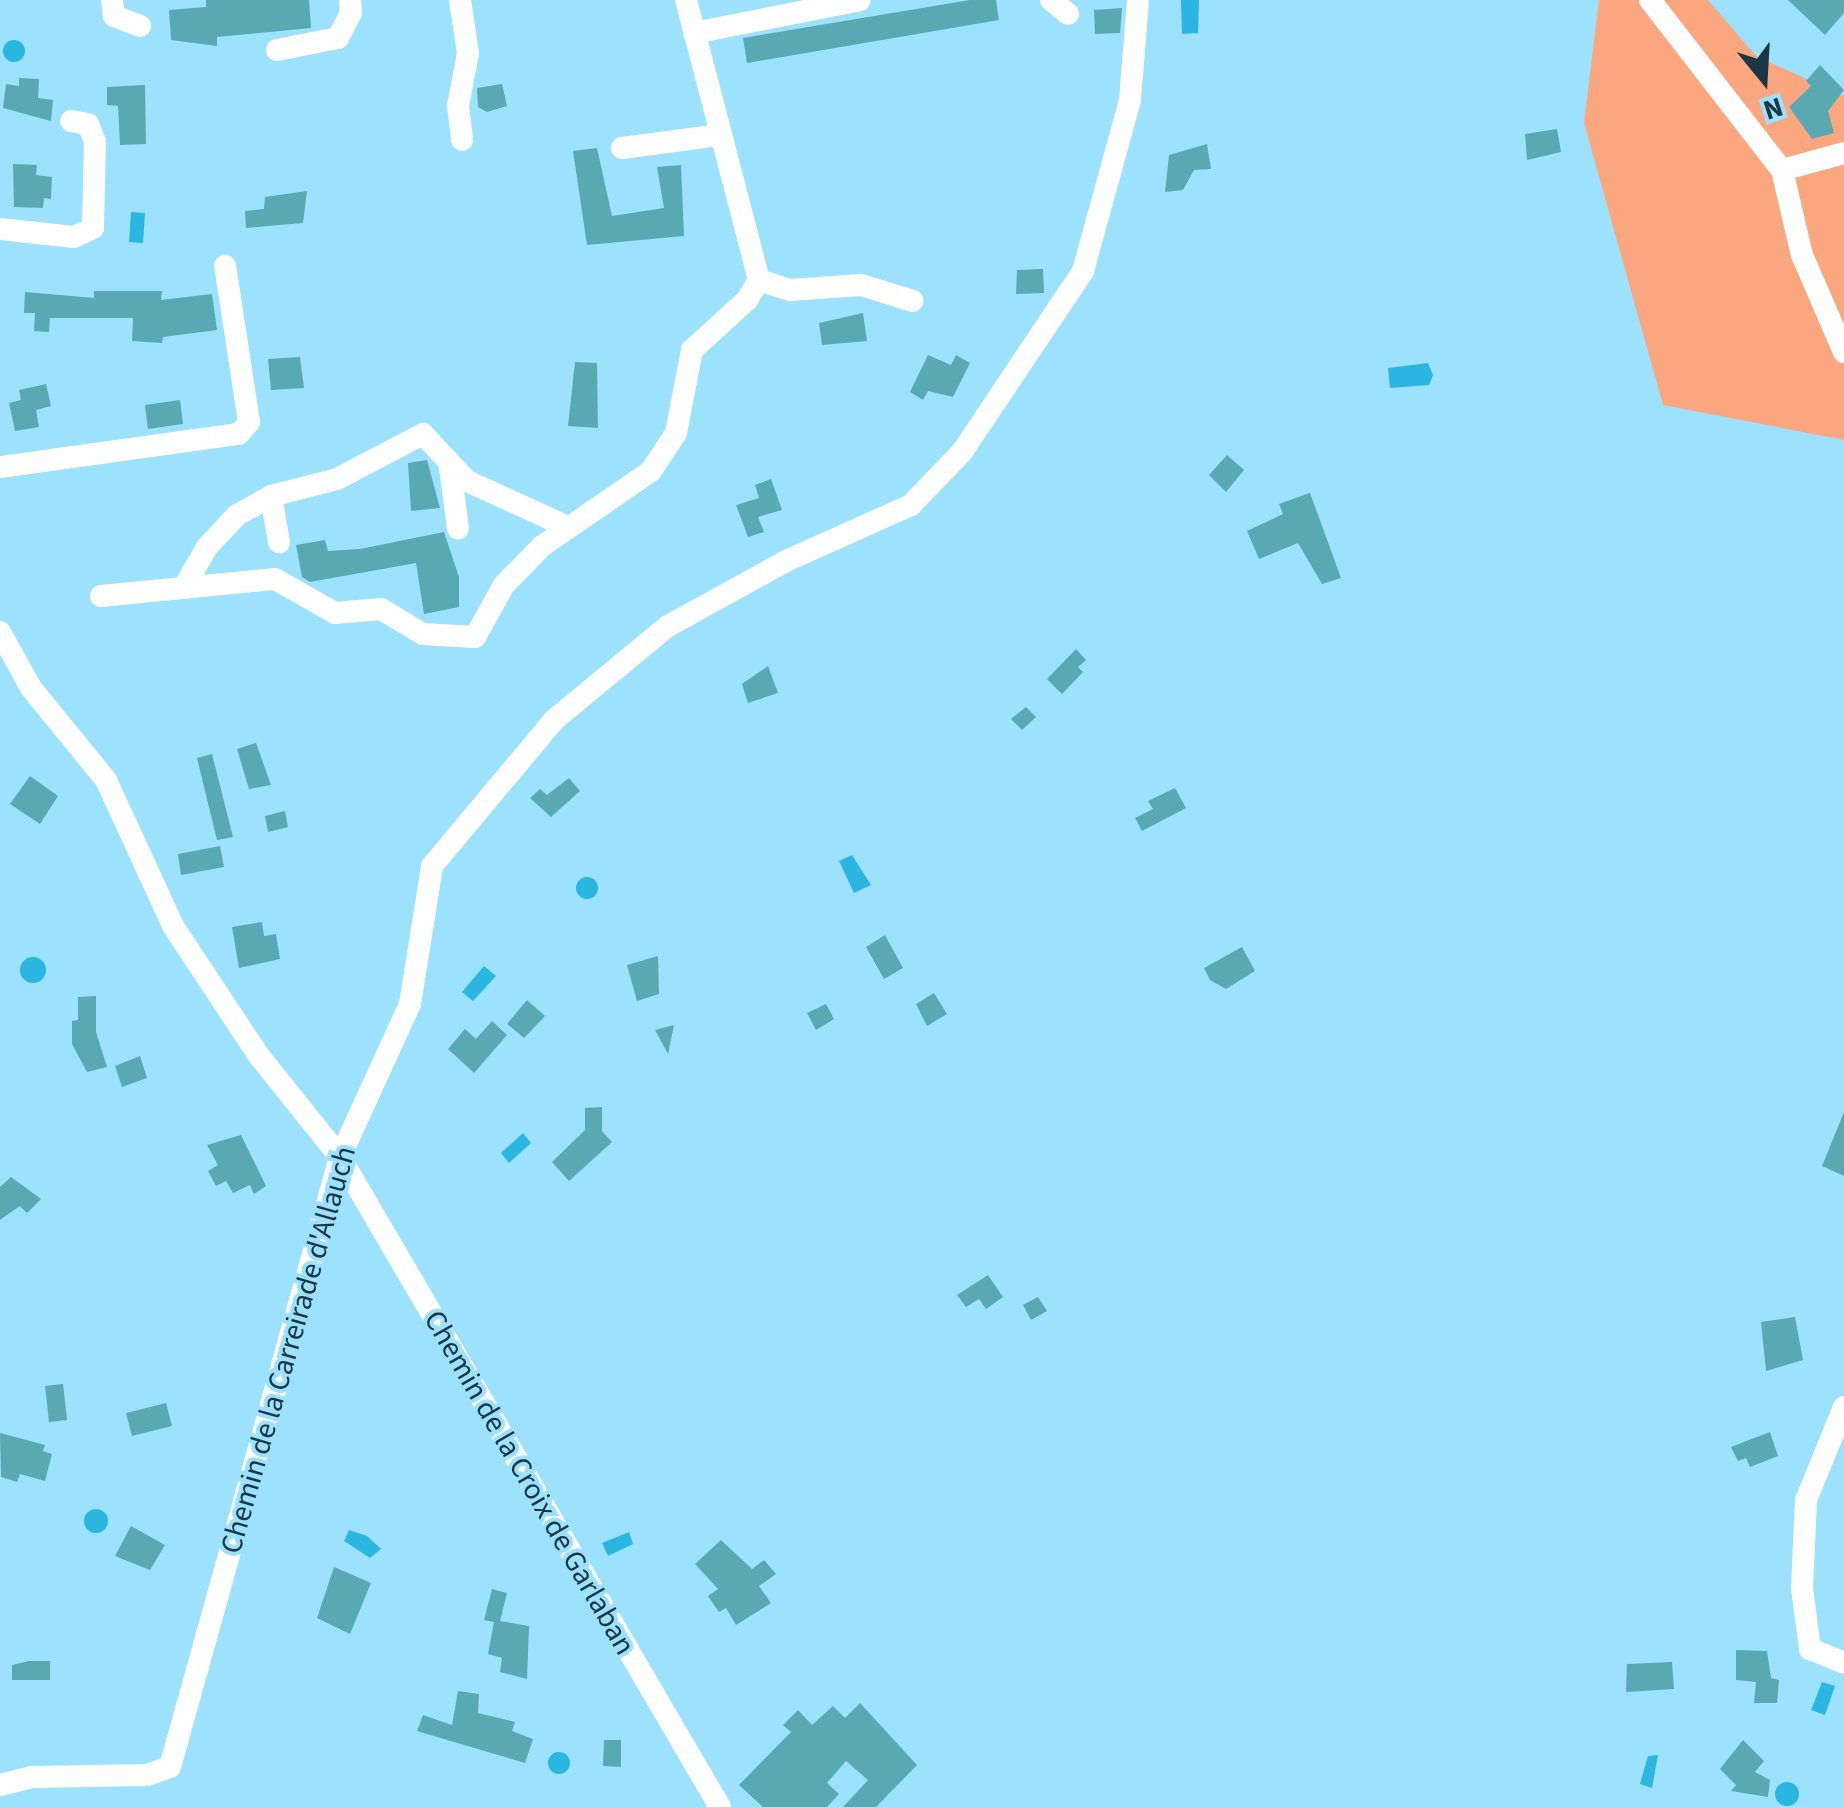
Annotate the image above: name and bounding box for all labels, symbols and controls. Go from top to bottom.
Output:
north arrow [1714,30,1814,130]
text: N [1758,87,1788,130]
street label: Chemin de la Carreirade d'Allauch [214,1142,364,1558]
street label: Chemin de la Croix de Garlaban [416,1304,642,1662]

